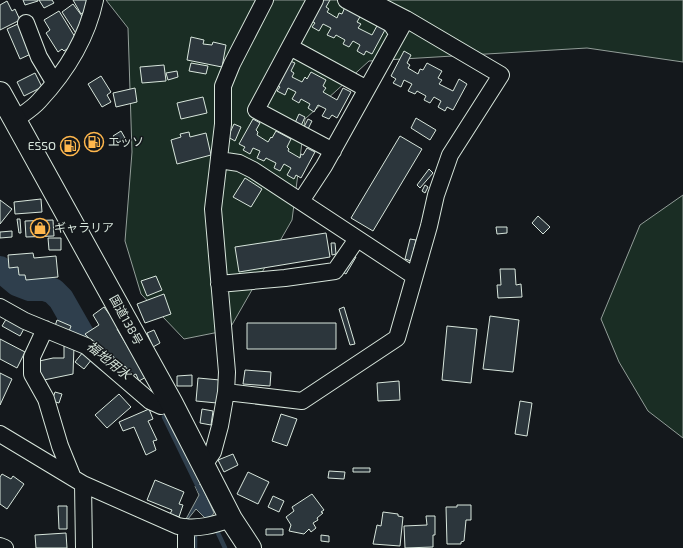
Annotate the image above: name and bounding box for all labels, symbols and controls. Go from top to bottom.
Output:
fuel station icon: エッソ [83,131,105,153]
place label: エッソ [108,134,144,148]
fuel station icon: ESSO [59,135,81,157]
place label: ESSO [28,138,56,152]
shop icon: ギャラリア [29,217,51,239]
place label: ギャラリア [54,220,114,234]
street label: 国道138号 [107,292,146,347]
water label: 福地用水 [84,337,136,384]

